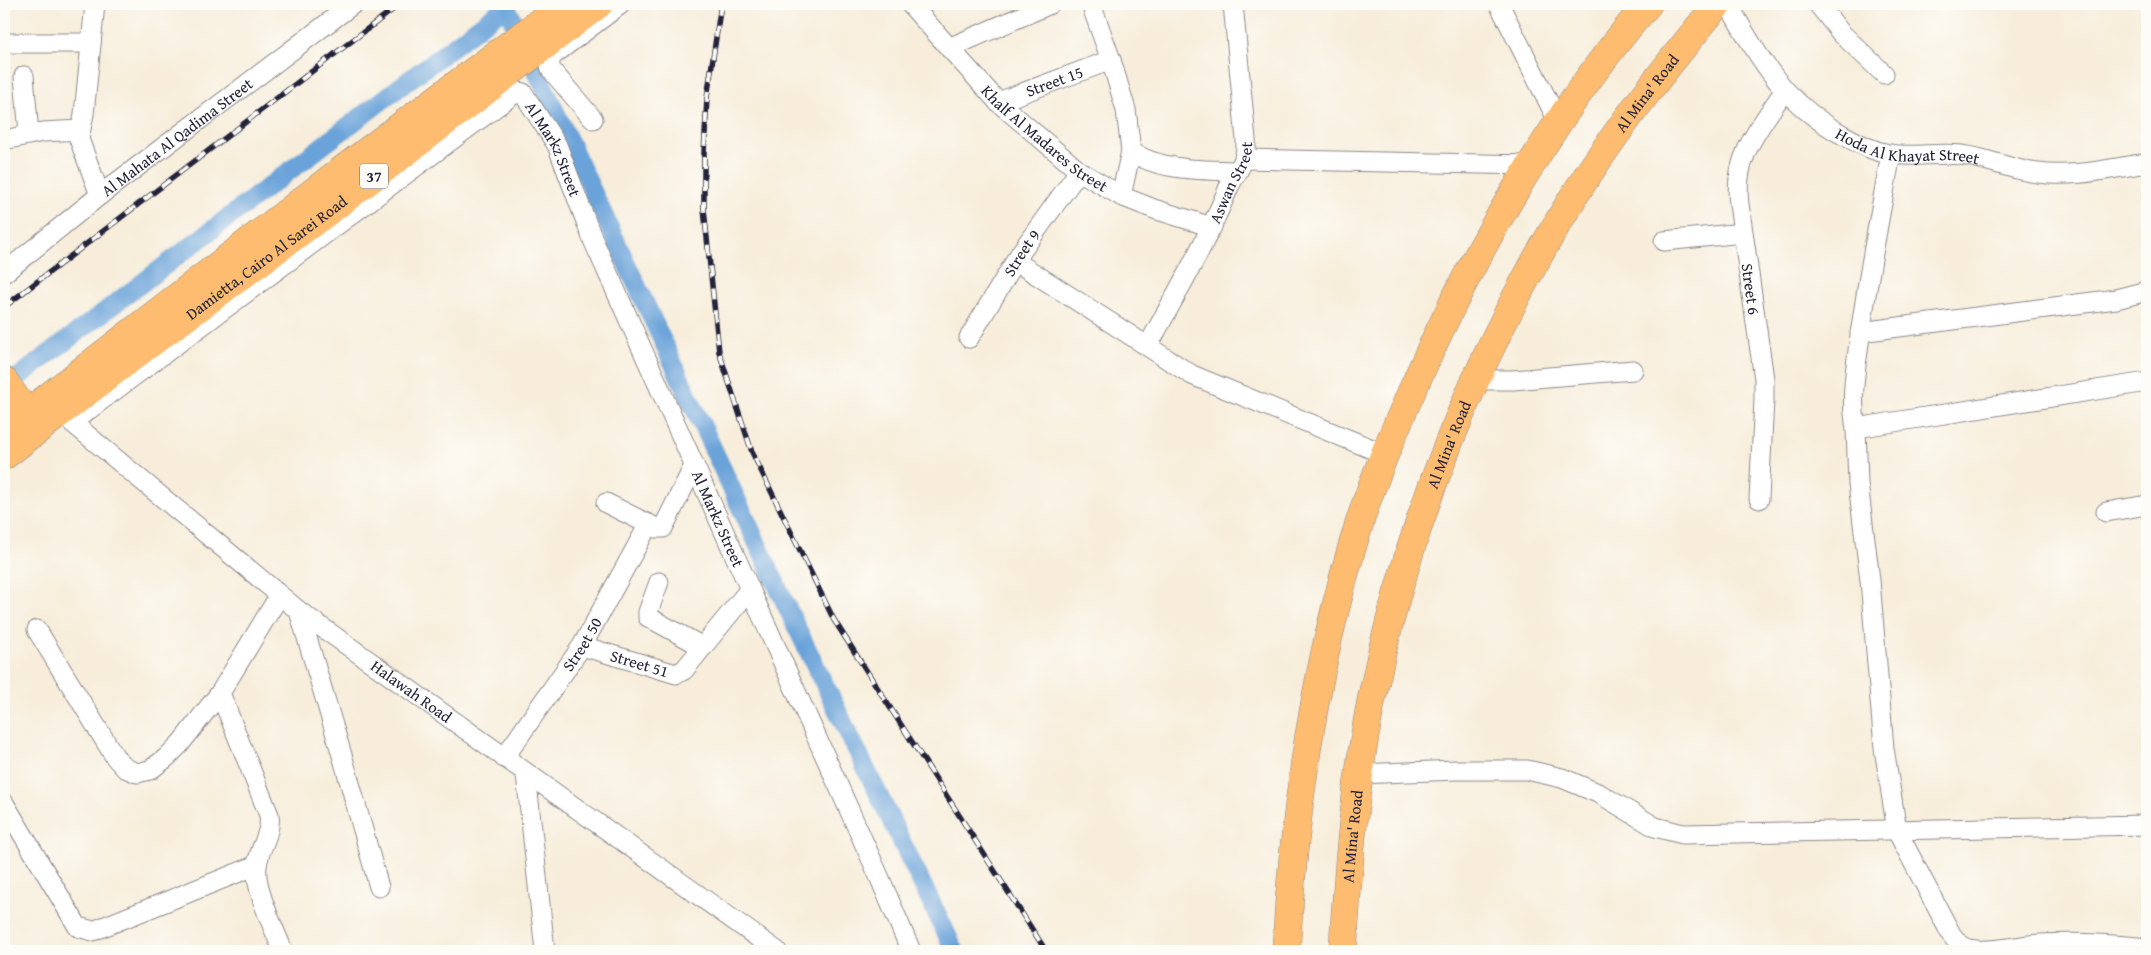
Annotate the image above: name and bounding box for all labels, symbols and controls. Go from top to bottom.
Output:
street label: Al Mina' Road [1609,48,1685,137]
street label: Street 15 [1022,59,1086,103]
street label: Al Mahata Al Qadima Street [96,72,258,202]
street label: Khalf Al Madares Street [976,79,1113,198]
street label: Al Markz Street [520,97,588,200]
street label: Hoda Al Khayat Street [1831,121,1982,170]
street label: Aswan Street [1203,141,1258,227]
road number: 37 [360,164,388,188]
street label: Damietta, Cairo Al Sarei Road [180,189,352,325]
street label: Street 9 [997,224,1046,281]
street label: Street 6 [1736,262,1767,317]
street label: Al Mina' Road [1420,396,1477,492]
street label: Al Markz Street [686,466,751,571]
street label: Street 50 [556,613,608,676]
street label: Street 51 [608,643,671,683]
street label: Halawah Road [366,654,458,729]
street label: Al Mina' Road [1336,788,1369,884]

